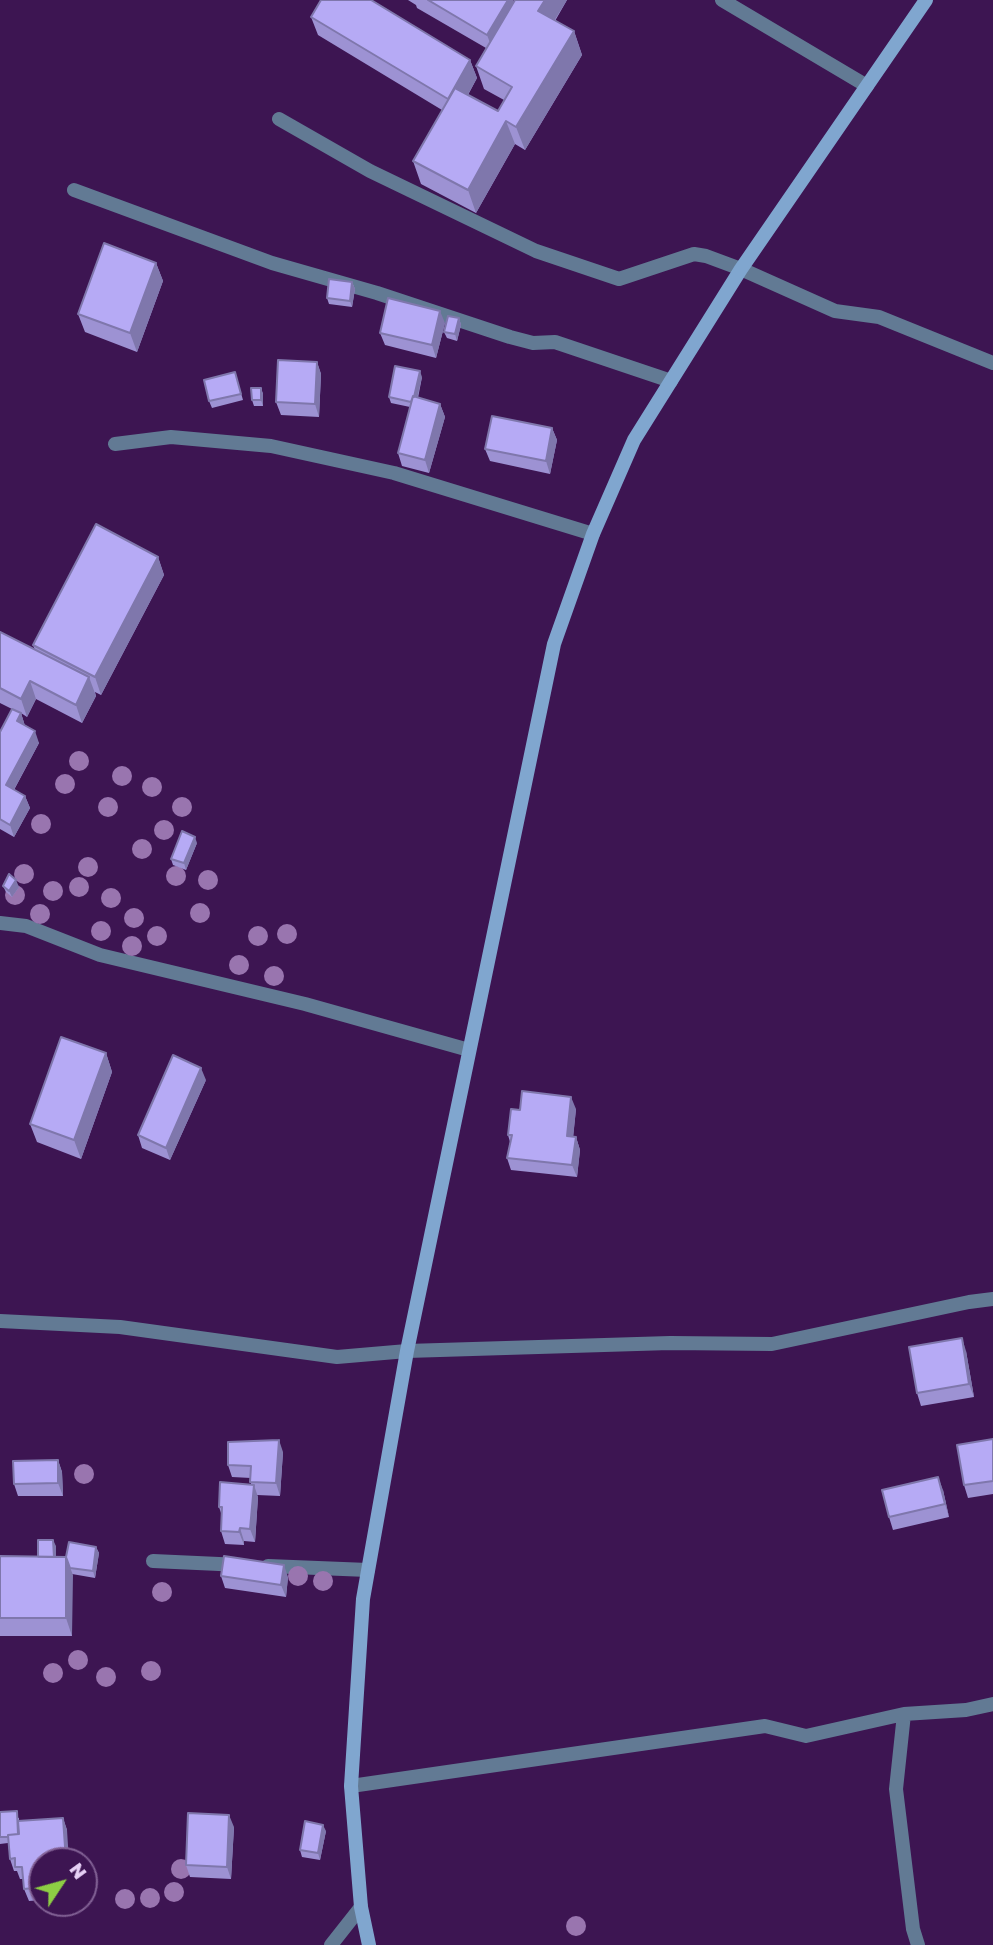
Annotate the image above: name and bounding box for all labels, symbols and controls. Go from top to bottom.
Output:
north arrow [28,1847,98,1917]
text: N [65,1858,92,1883]

